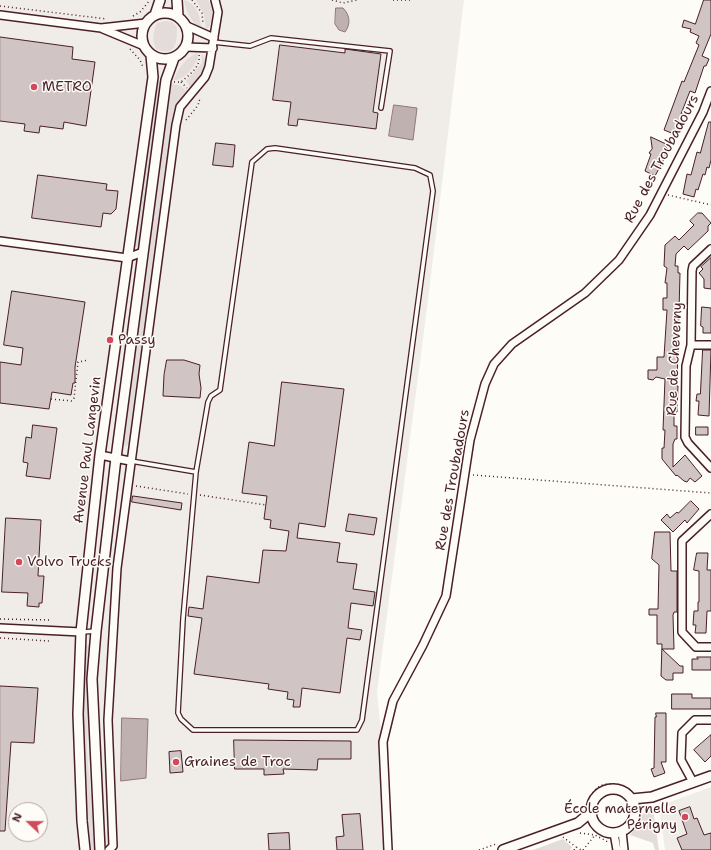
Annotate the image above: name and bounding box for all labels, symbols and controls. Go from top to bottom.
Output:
place label: METRO [42,79,92,95]
marker: METRO [29,82,39,92]
street label: Rue des Troubadours [621,92,703,226]
street label: Rue de Cheverny [664,302,686,416]
place label: Passy [118,332,155,348]
marker: Passy [105,335,115,345]
street label: Avenue Paul Langevin [71,376,105,524]
street label: Rue des Troubadours [432,408,474,552]
place label: Volvo Trucks [27,554,112,570]
marker: Volvo Trucks [14,557,24,567]
place label: Graines de Troc [184,754,291,770]
marker: Graines de Troc [171,757,181,767]
place label: École maternelle Périgny [564,801,677,834]
north arrow [8,802,48,842]
text: N [9,811,26,825]
marker: École maternelle Périgny [680,812,690,822]

